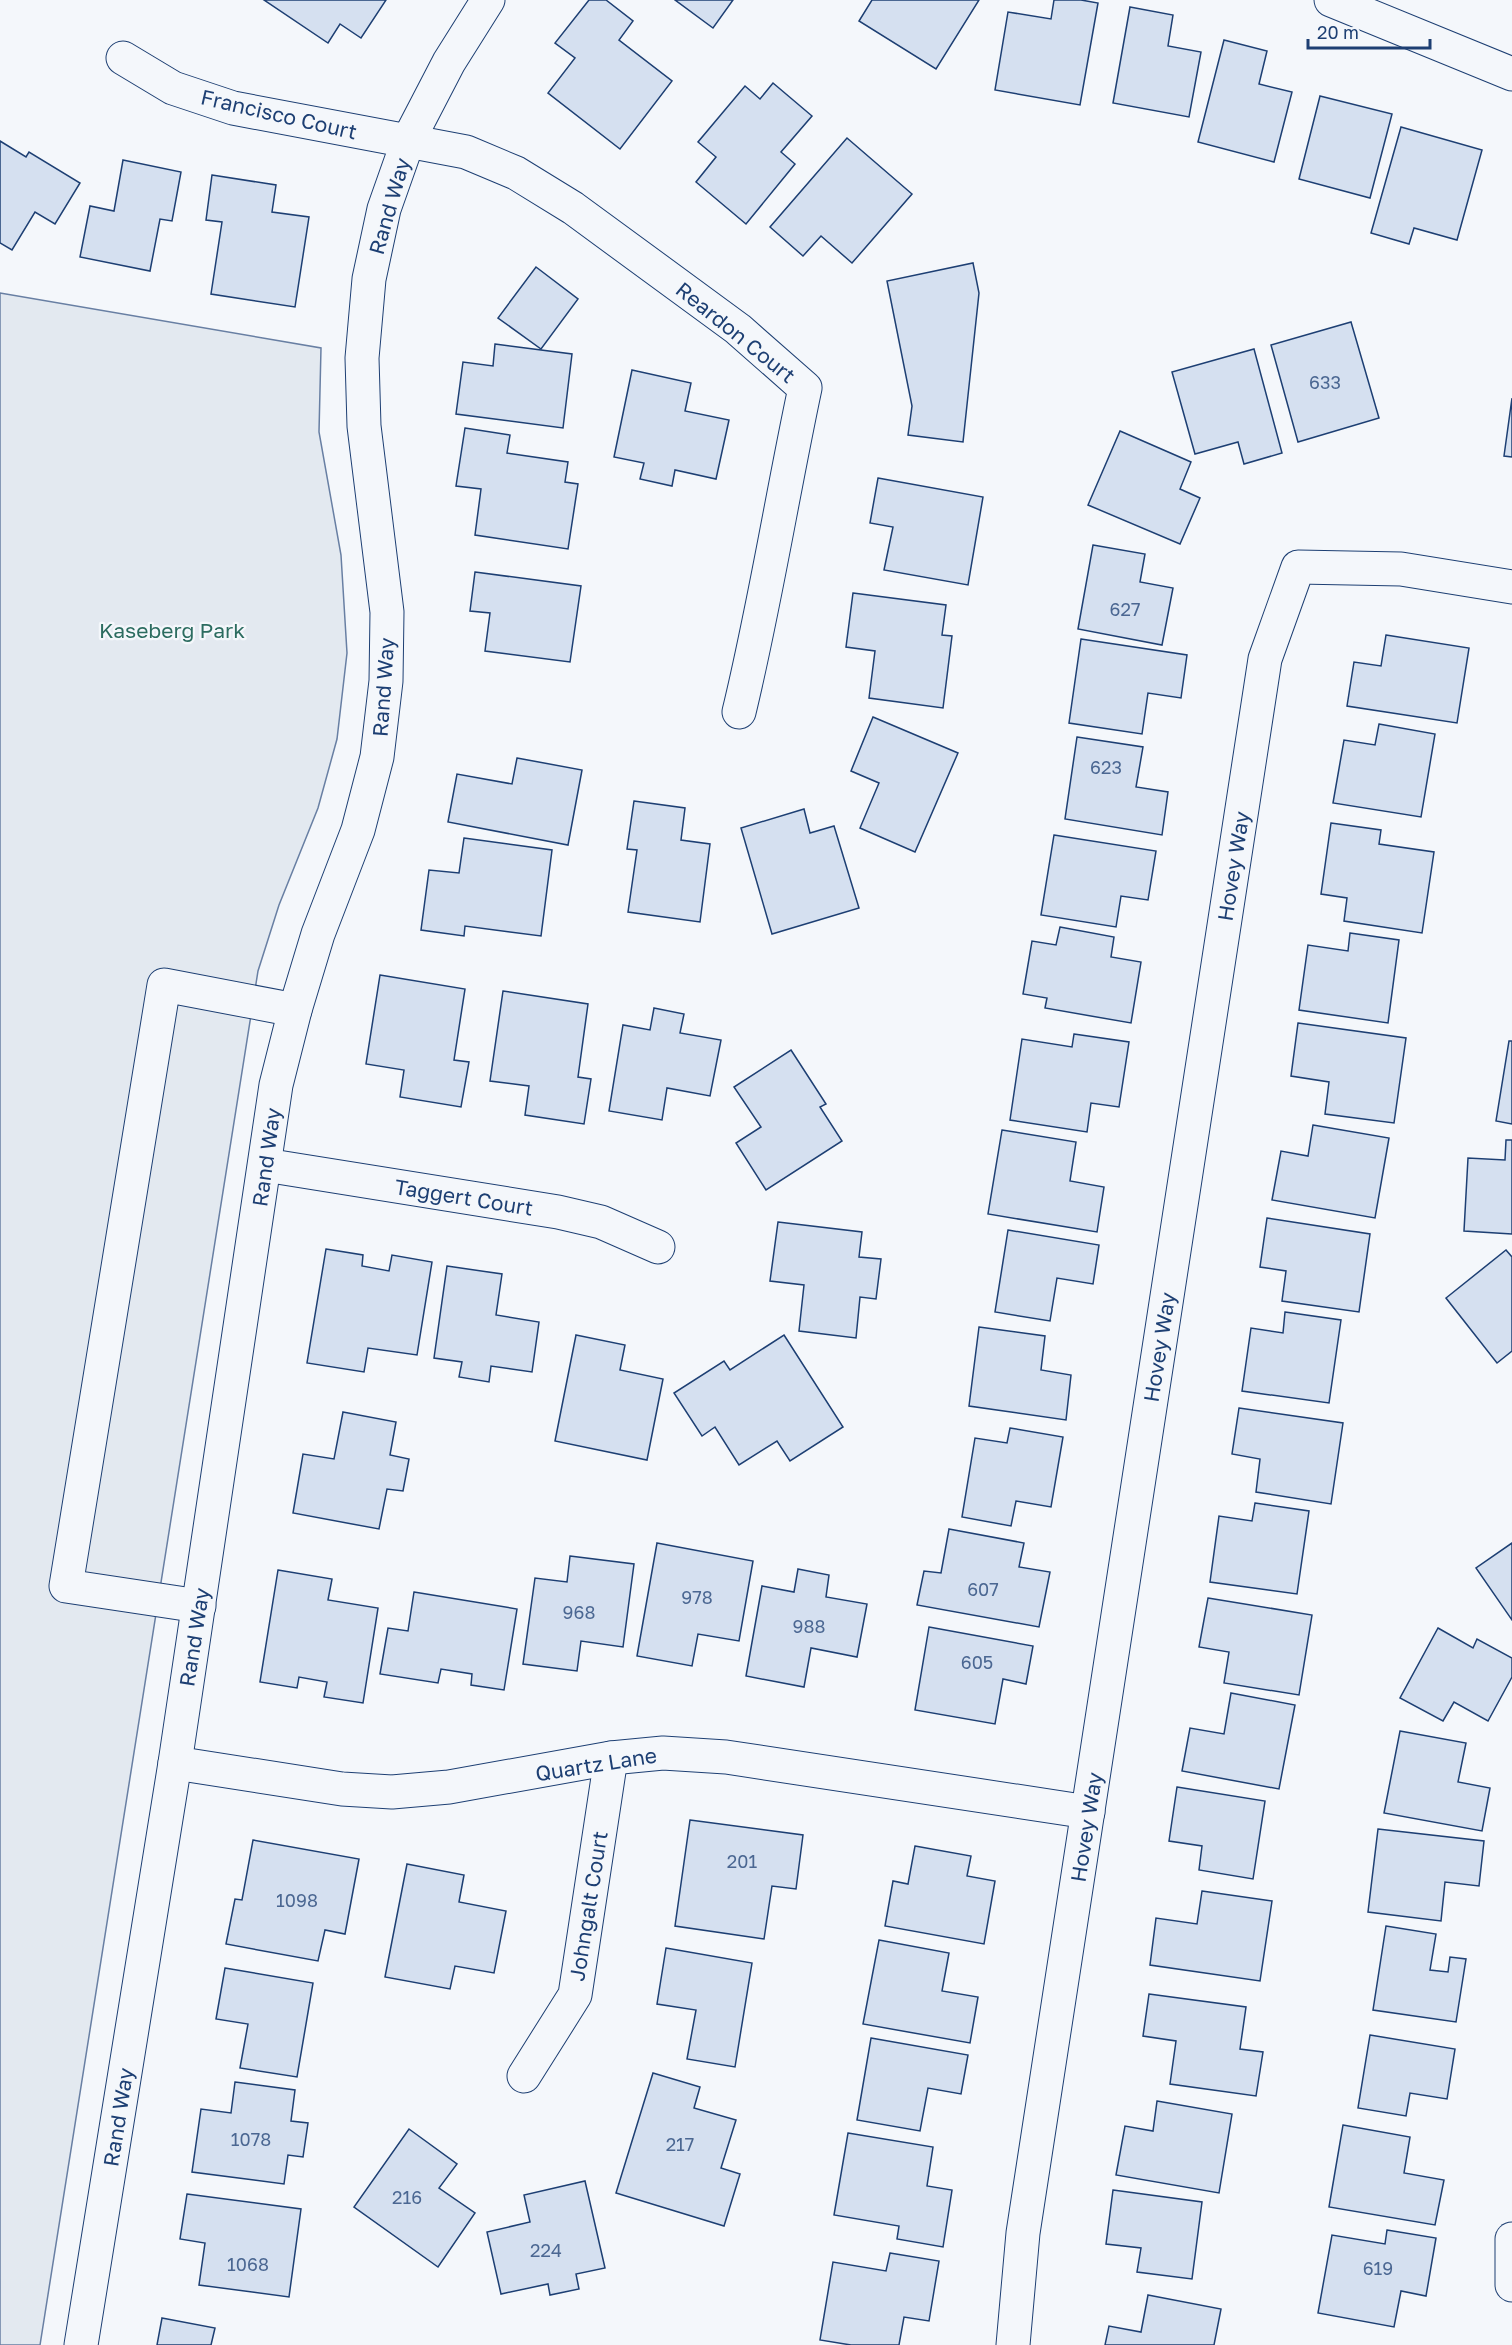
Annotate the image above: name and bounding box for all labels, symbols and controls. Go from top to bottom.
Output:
scale bar [1308,12,1430,50]
text: 20 m [1317,21,1359,43]
street label: Francisco Court [198,83,360,145]
street label: Rand Way [363,154,415,257]
street label: Reardon Court [671,276,801,388]
house number: 633 [1309,371,1341,393]
house number: 627 [1110,598,1140,620]
park label: Kaseberg Park [99,617,245,643]
street label: Rand Way [367,636,399,738]
house number: 623 [1090,756,1122,778]
street label: Hovey Way [1211,809,1255,923]
street label: Rand Way [246,1106,286,1208]
street label: Taggert Court [393,1173,535,1221]
street label: Hovey Way [1137,1290,1181,1404]
house number: 607 [967,1578,999,1600]
street label: Rand Way [173,1586,215,1688]
house number: 978 [681,1586,713,1608]
house number: 968 [563,1601,595,1623]
house number: 988 [793,1615,825,1637]
house number: 605 [961,1651,993,1673]
street label: Quartz Lane [533,1742,659,1786]
street label: Hovey Way [1064,1770,1108,1884]
street label: Johngalt Court [563,1829,613,1983]
house number: 201 [727,1850,757,1872]
house number: 1098 [276,1889,318,1911]
street label: Rand Way [97,2066,139,2168]
house number: 1078 [231,2128,271,2150]
house number: 217 [666,2133,694,2155]
house number: 216 [392,2186,422,2208]
house number: 224 [530,2239,562,2261]
house number: 1068 [227,2253,269,2275]
house number: 619 [1363,2257,1393,2279]

